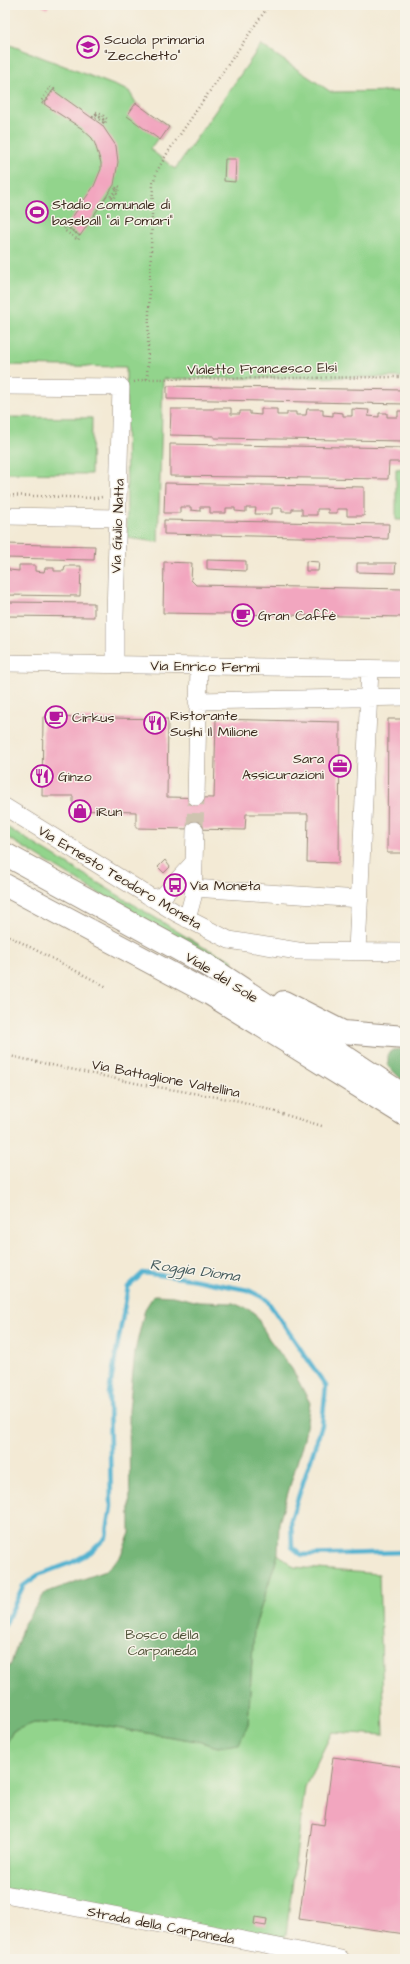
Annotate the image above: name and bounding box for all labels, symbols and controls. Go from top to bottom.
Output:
place label: Scuola primaria "Zecchetto" [104,30,204,66]
school or university icon: Scuola primaria "Zecchetto" [75,34,101,60]
place label: Stadio comunale di baseball "ai Pomari" [52,195,173,231]
sports icon: Stadio comunale di baseball "ai Pomari" [24,199,50,225]
street label: Vialetto Francesco Elsi [187,358,337,380]
street label: Via Giulio Natta [106,478,130,574]
cafe icon: Gran Caffè [230,602,256,628]
place label: Gran Caffè [258,606,337,626]
street label: Via Enrico Fermi [150,656,260,678]
cafe icon: Cirkus [43,704,69,730]
place label: Ristorante Sushi Il Milione [170,706,259,742]
place label: Cirkus [72,708,115,728]
restaurant icon: Ristorante Sushi Il Milione [142,710,168,736]
place label: Sara Assicurazioni [242,749,324,785]
office icon: Sara Assicurazioni [327,753,353,779]
restaurant icon: Ginzo [29,763,55,789]
place label: Ginzo [58,767,92,787]
shop icon: iRun [67,798,93,824]
place label: iRun [96,802,122,822]
street label: Via Ernesto Teodoro Moneta [34,821,205,935]
bus stop icon: Via Moneta [162,872,188,898]
place label: Via Moneta [190,876,260,896]
street label: Viale del Sole [181,947,262,1008]
street label: Via Battaglione Valtellina [90,1055,242,1103]
water label: Roggia Dioma [149,1254,242,1288]
park label: Bosco della Carpaneda [125,1625,199,1661]
street label: Strada della Carpaneda [85,1902,236,1950]

